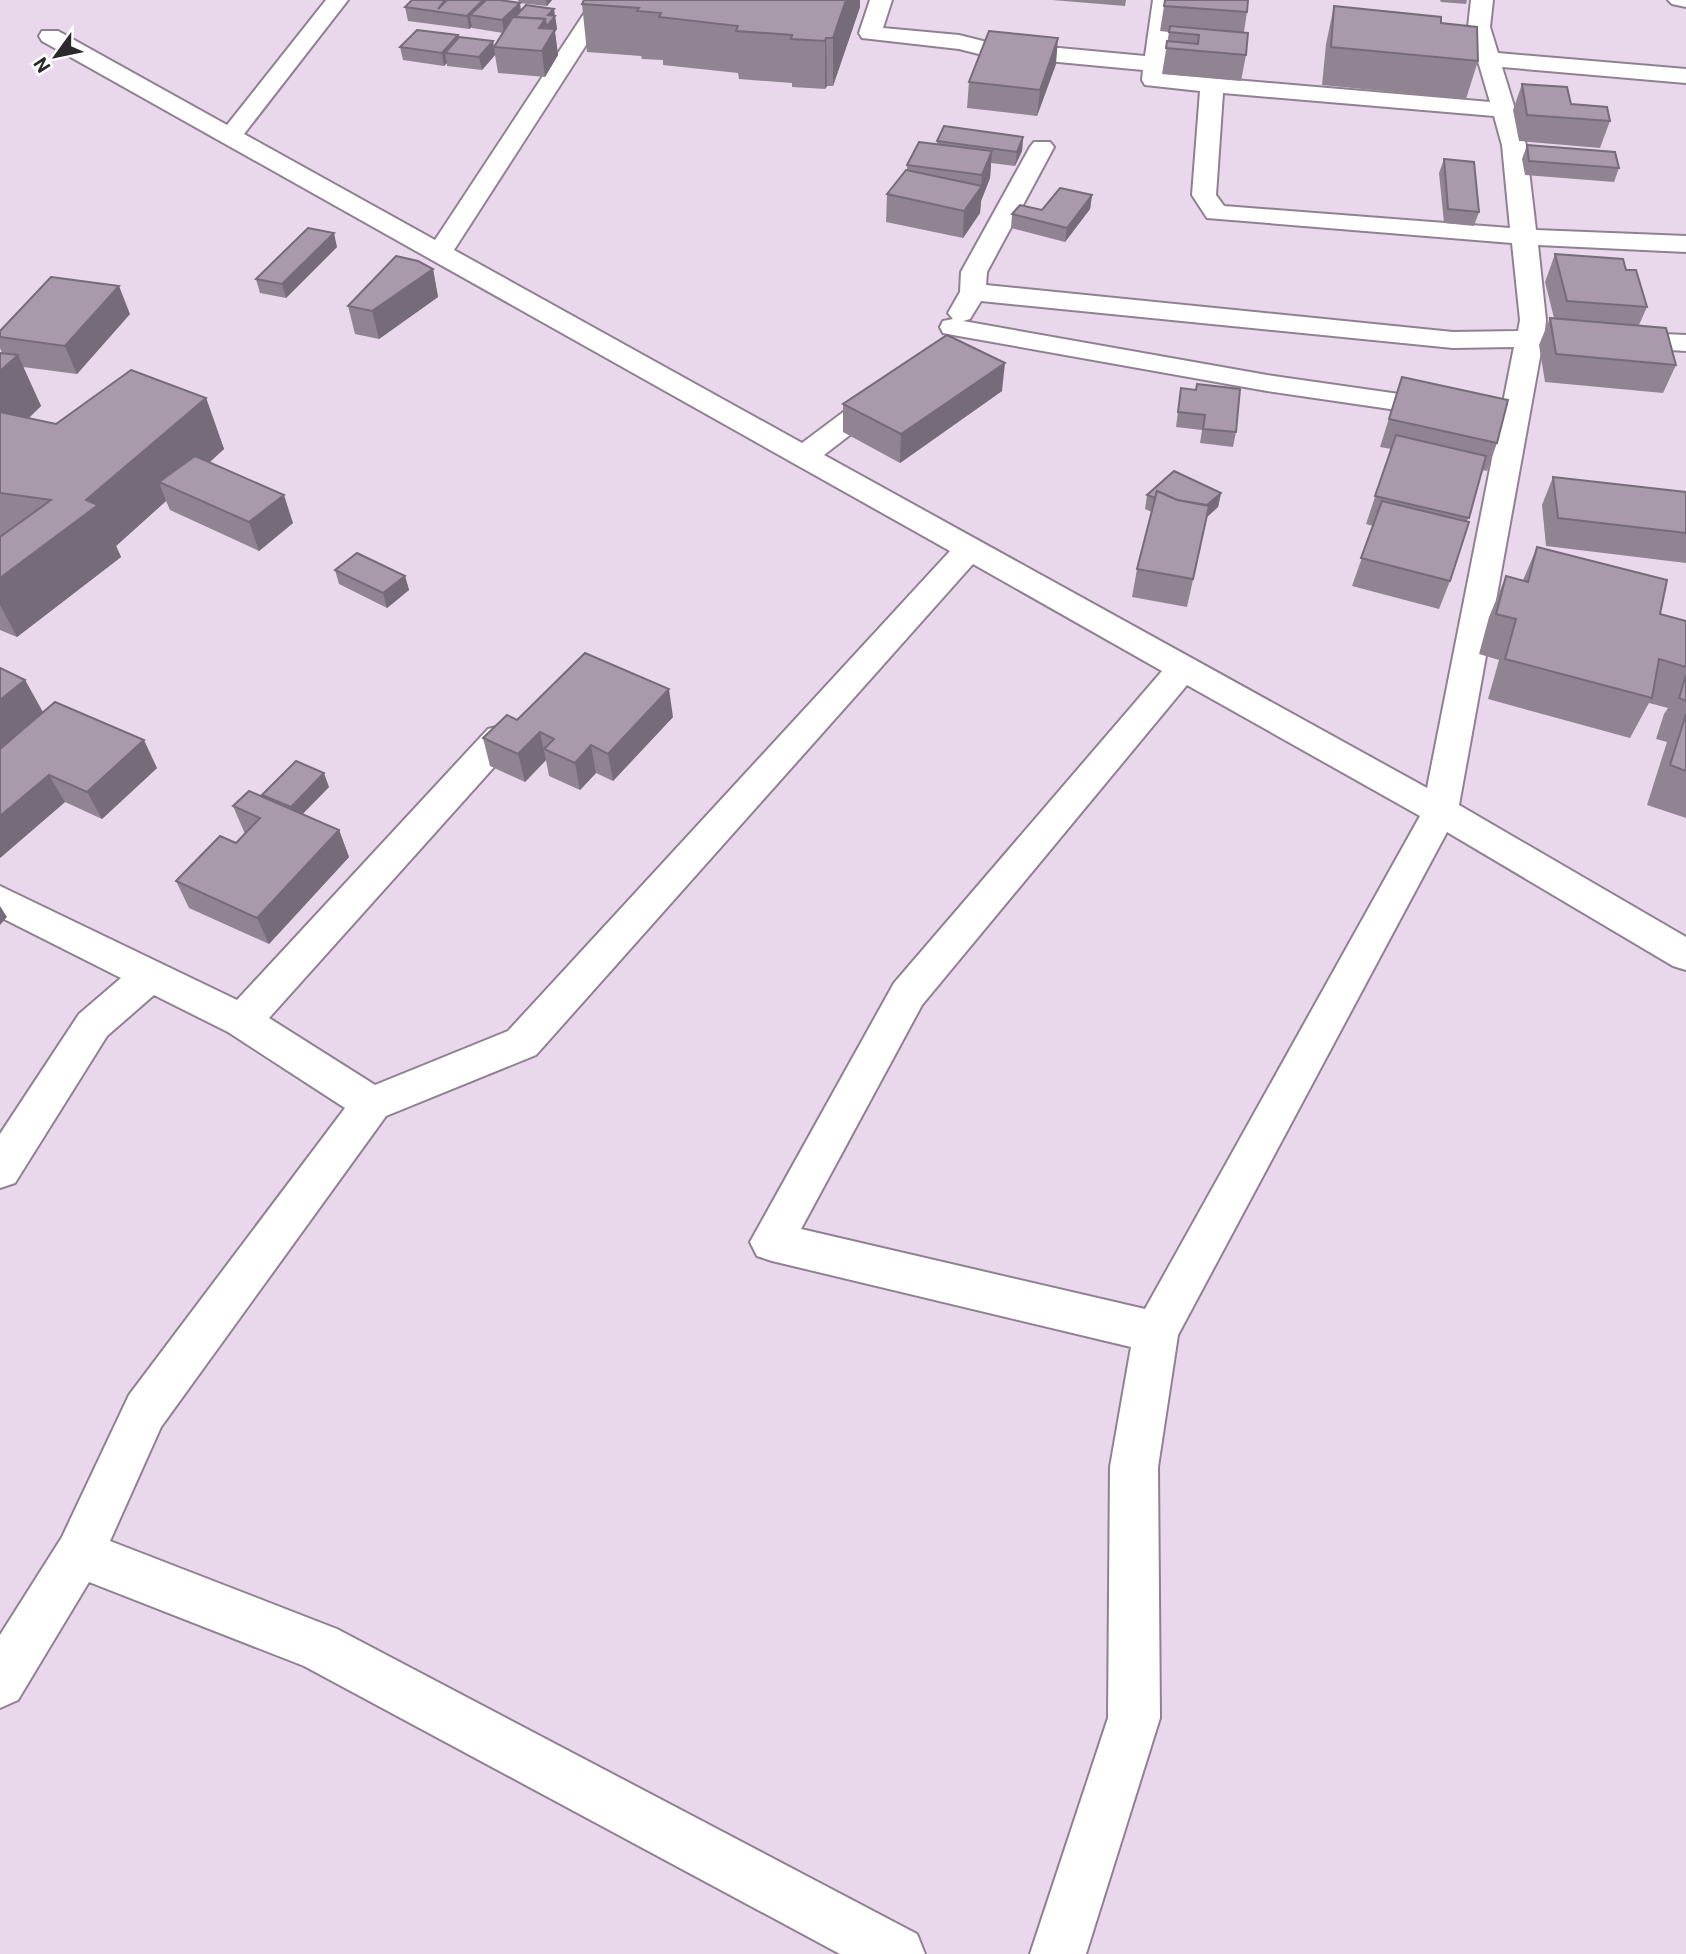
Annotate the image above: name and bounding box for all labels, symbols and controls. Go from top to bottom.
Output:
north arrow [21,21,91,91]
text: N [29,53,55,77]

